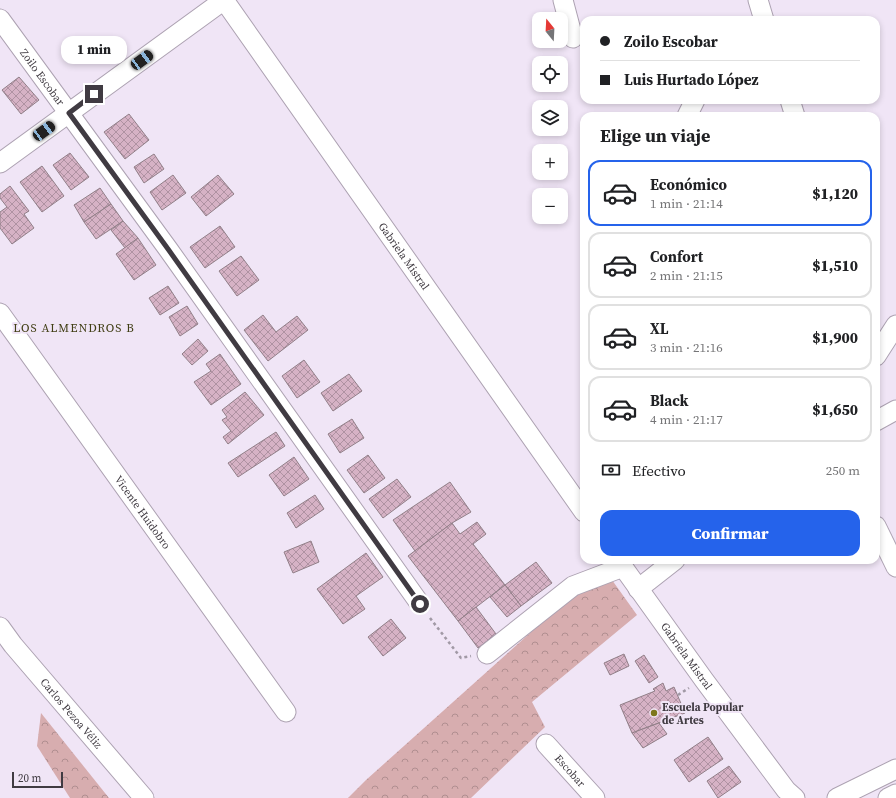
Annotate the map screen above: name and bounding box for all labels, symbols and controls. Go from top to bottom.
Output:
north arrow [532,12,568,48]
map controls [532,12,568,224]
text: Zoilo Escobar [624,31,718,52]
callout: 1 min [61,36,127,64]
text: 1 min [77,41,111,58]
street label: Zoilo Escobar [17,46,68,109]
car [129,48,155,72]
button: locate [532,56,568,92]
text: Luis Hurtado López [624,69,759,90]
route end [85,85,103,103]
button: layers [532,100,568,136]
car [31,119,57,143]
text: Elige un viaje [600,123,710,148]
button: + [532,144,568,180]
text: Económico [650,174,727,195]
icon: car [602,175,638,211]
text: $1,120 [812,183,858,204]
button: − [532,188,568,224]
text: 1 min · 21:14 [650,195,723,212]
street label: Gabriela Mistral [375,219,433,293]
text: Confort [650,246,703,267]
icon: car [602,247,638,283]
text: $1,510 [812,255,858,276]
text: 2 min · 21:15 [650,267,723,284]
text: XL [650,318,669,339]
icon: car [602,319,638,355]
district label: LOS ALMENDROS B [13,320,135,336]
text: $1,900 [812,327,858,348]
text: 3 min · 21:16 [650,339,723,356]
text: Black [650,390,689,411]
icon: car [602,391,638,427]
text: $1,650 [812,399,858,420]
text: 4 min · 21:17 [650,411,723,428]
icon: cash [600,459,622,481]
text: Efectivo [632,460,686,481]
text: 250 m [826,462,860,479]
street label: Vicente Huidobro [111,472,174,552]
button: Confirmar [600,510,860,556]
route start [411,595,429,613]
street label: Gabriela Mistral [658,619,716,693]
street label: Carlos Pezoa Véliz [37,675,106,752]
place label: Escuela Popular de Artes [662,700,744,728]
marker: Escuela Popular de Artes [649,708,659,718]
street label: Escobar [551,751,589,791]
scale bar [12,770,63,789]
text: 20 m [18,771,41,786]

